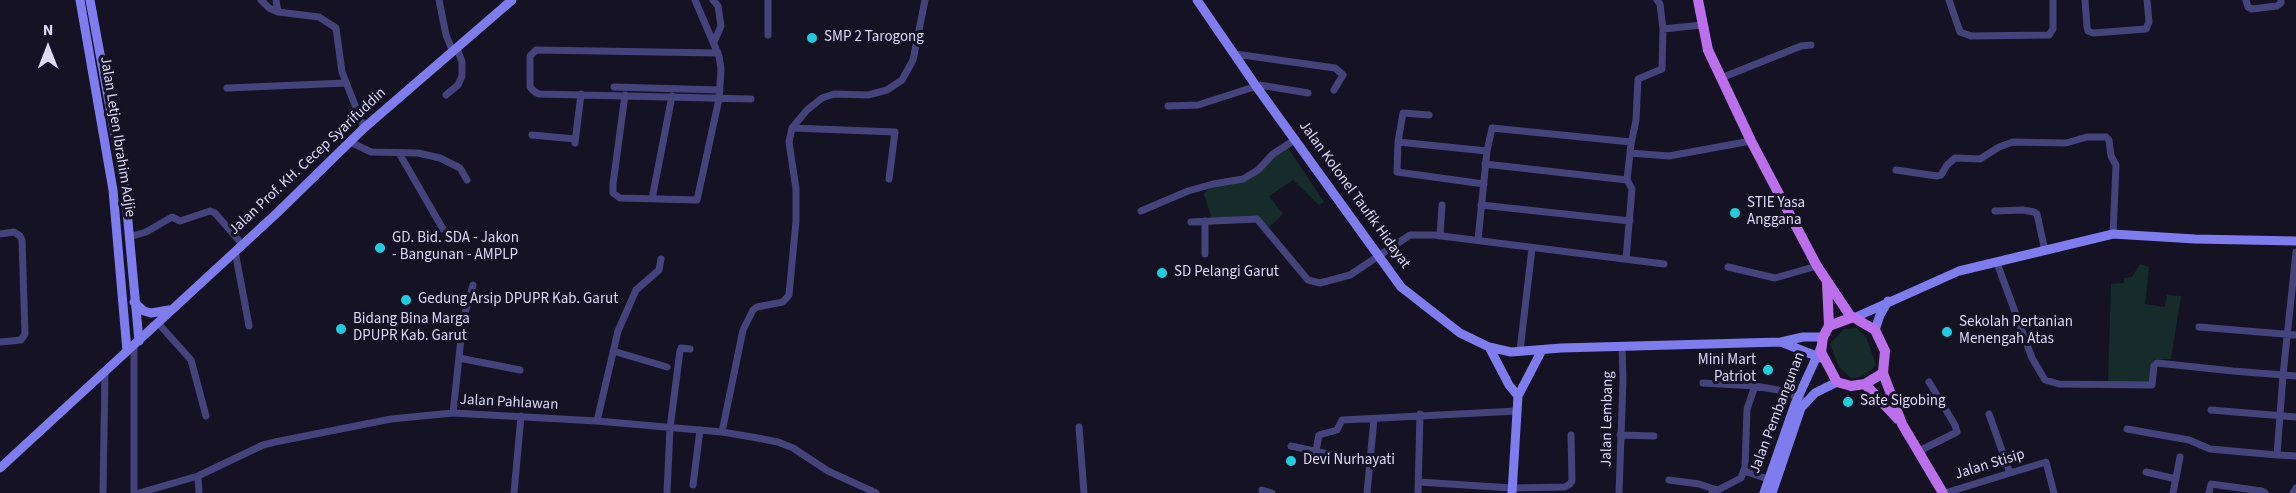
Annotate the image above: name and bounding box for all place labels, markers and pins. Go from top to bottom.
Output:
place label: SMP 2 Tarogong [824,29,924,47]
marker: SMP 2 Tarogong [805,31,819,45]
place label: STIE Yasa Anggana [1747,195,1805,230]
marker: STIE Yasa Anggana [1728,206,1742,220]
place label: GD. Bid. SDA - Jakon - Bangunan - AMPLP [392,230,519,265]
marker: GD. Bid. SDA - Jakon - Bangunan - AMPLP [373,241,387,255]
place label: SD Pelangi Garut [1174,264,1279,282]
marker: SD Pelangi Garut [1155,266,1169,280]
place label: Gedung Arsip DPUPR Kab. Garut [418,291,618,309]
marker: Gedung Arsip DPUPR Kab. Garut [399,293,413,307]
place label: Bidang Bina Marga DPUPR Kab. Garut [353,311,470,346]
place label: Sekolah Pertanian Menengah Atas [1959,314,2073,349]
marker: Bidang Bina Marga DPUPR Kab. Garut [334,322,348,336]
marker: Sekolah Pertanian Menengah Atas [1940,325,1954,339]
place label: Mini Mart Patriot [1698,352,1756,387]
marker: Mini Mart Patriot [1761,363,1775,377]
place label: Sate Sigobing [1860,393,1946,411]
marker: Sate Sigobing [1841,395,1855,409]
place label: Devi Nurhayati [1303,452,1395,470]
marker: Devi Nurhayati [1284,454,1298,468]

